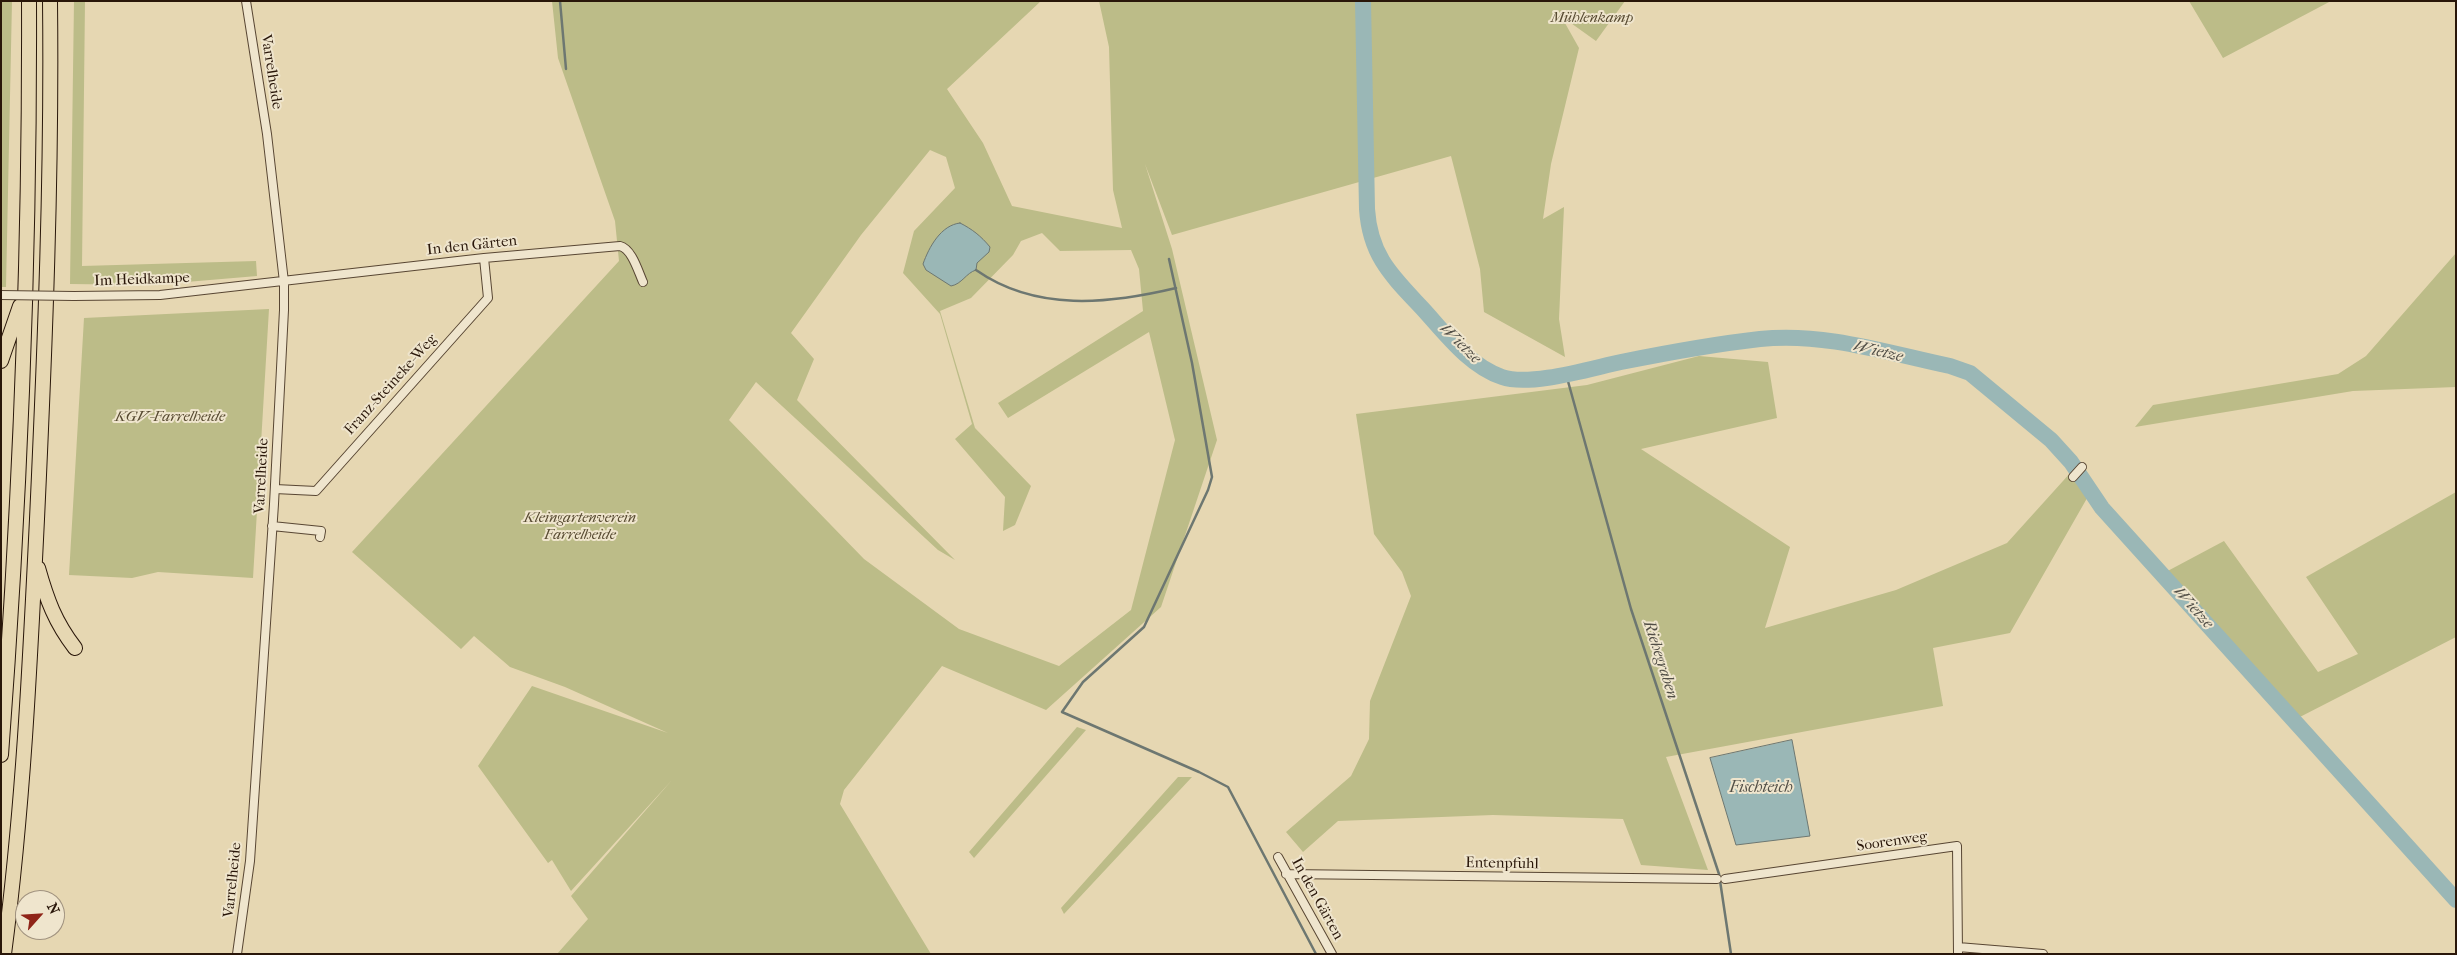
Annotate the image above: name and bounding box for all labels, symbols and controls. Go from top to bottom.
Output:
park label: Mühlenkamp [1551,9,1633,27]
street label: Varrelheide [256,33,286,111]
street label: In den Gärten [426,232,518,260]
street label: Im Heidkampe [94,269,190,291]
water label: Wietze [1435,320,1485,368]
street label: Franz-Steineke-Weg [341,331,441,439]
water label: Wietze [1851,337,1905,367]
park label: KGV-Farrelheide [115,408,225,426]
street label: Varrelheide [251,438,273,514]
park label: Kleingartenverein Farrelheide [524,509,636,544]
water label: Wietze [2169,583,2217,633]
water label: Riehegraben [1638,618,1682,702]
water label: Fischteich [1729,778,1793,798]
street label: Soorenweg [1855,828,1929,856]
street label: Varrelheide [220,841,246,919]
street label: Entenpfuhl [1465,854,1539,874]
street label: In den Gärten [1287,855,1347,943]
north arrow [15,890,65,940]
text: N [43,900,63,917]

